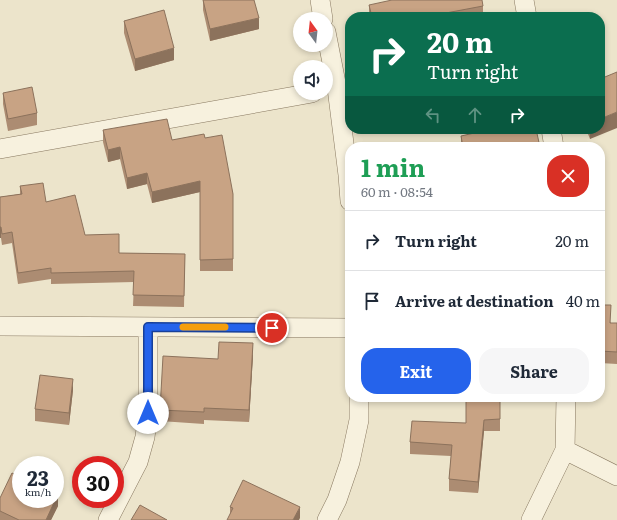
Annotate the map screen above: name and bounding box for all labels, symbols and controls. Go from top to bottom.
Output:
north arrow [293,12,333,52]
map controls [293,12,333,100]
text: 20 m [427,20,493,62]
icon: right [361,28,413,80]
text: Turn right [427,58,518,85]
button: sound [293,60,333,100]
icon: left [422,104,444,126]
icon: ahead [464,104,486,126]
icon: right [506,104,528,126]
text: 1 min [361,149,425,184]
button: close [547,155,589,197]
text: 60 m · 08:54 [361,182,433,201]
text: Turn right [395,229,477,252]
text: 20 m [555,229,589,252]
icon: right [361,230,383,252]
text: Arrive at destination [395,289,554,312]
text: 40 m [566,289,600,312]
icon: arrive [361,290,383,312]
pin [255,311,289,345]
icon: arrive [261,317,283,339]
button: Exit [361,348,471,394]
button: Share [479,348,589,394]
position arrow [127,392,169,434]
speed limit sign: 30 [72,456,124,508]
text: 23 [27,462,49,492]
text: km/h [25,484,51,499]

